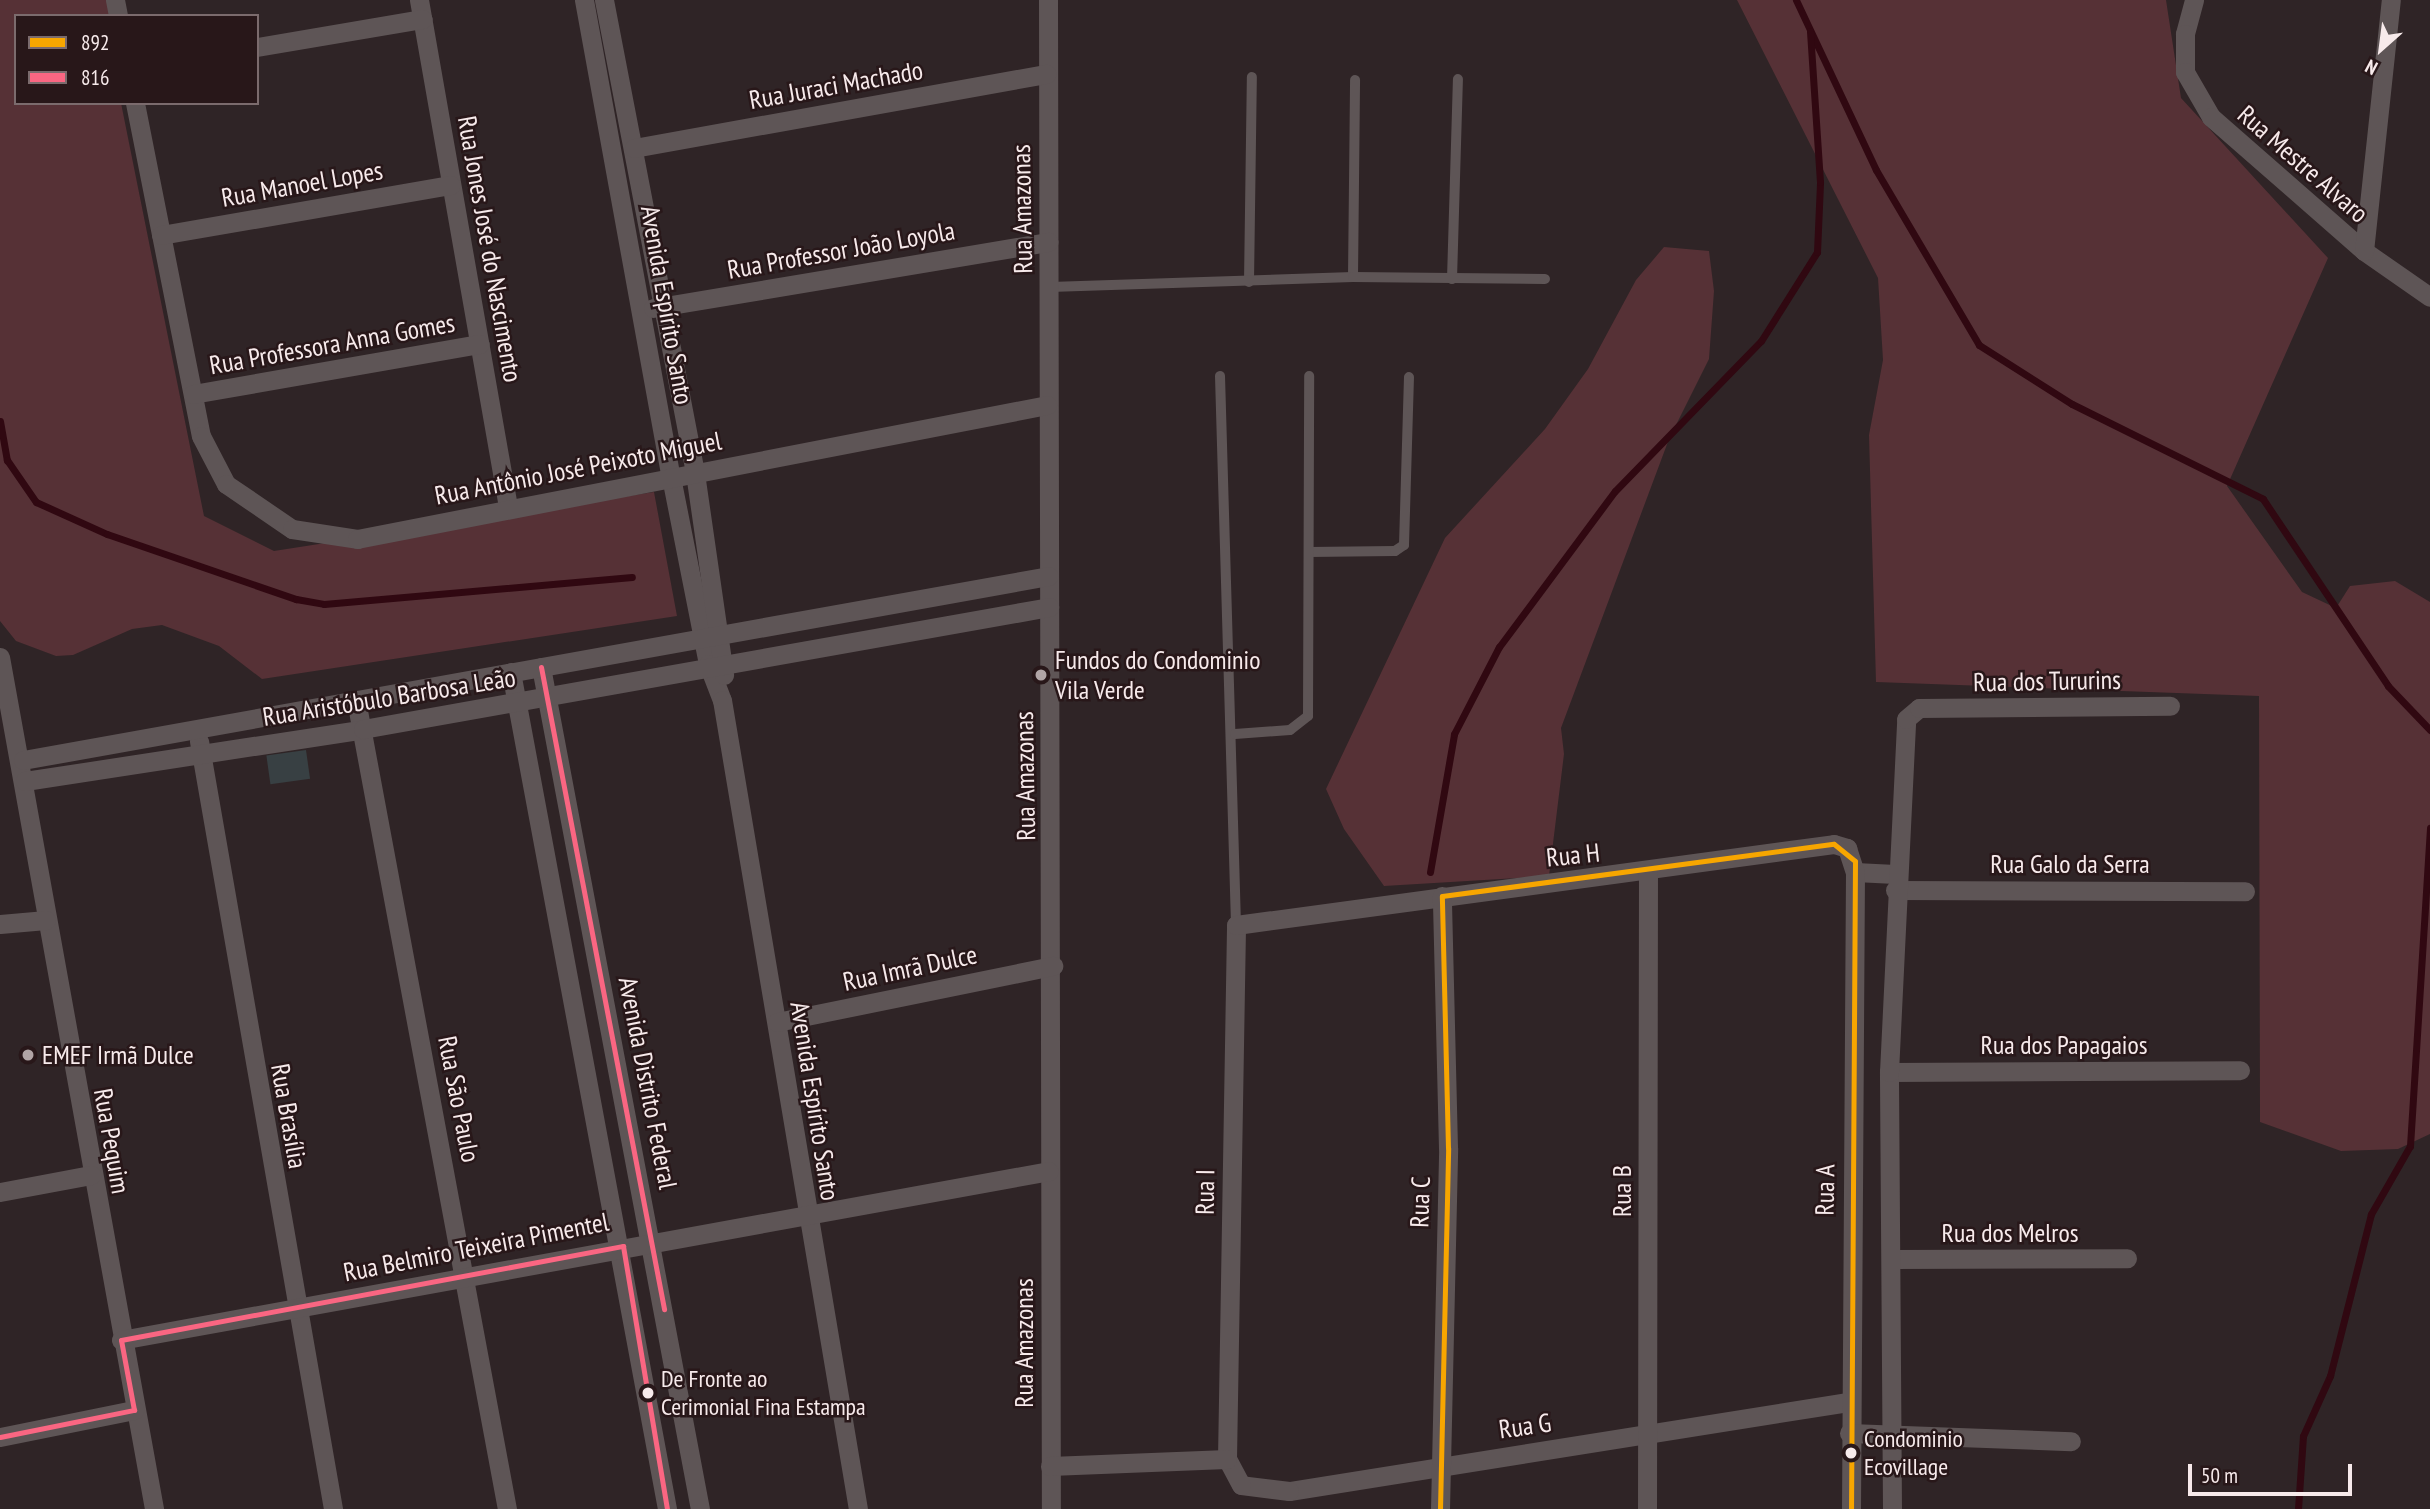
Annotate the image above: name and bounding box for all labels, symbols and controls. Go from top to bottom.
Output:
legend [14,14,259,105]
north arrow [2346,14,2416,84]
text: 892 [81,29,109,56]
street label: Rua Juraci Machado [747,54,925,116]
text: N [2361,55,2381,81]
text: 816 [81,64,109,91]
street label: Rua Mestre Alvaro [2231,99,2375,229]
street label: Rua Jones José do Nascimento [451,114,529,384]
street label: Rua Amazonas [1005,144,1039,274]
street label: Rua Manoel Lopes [219,154,385,214]
street label: Avenida Espírito Santo [634,203,700,407]
street label: Rua Professor João Loyola [725,215,957,285]
street label: Rua Professora Anna Gomes [207,307,457,381]
street label: Rua Antônio José Peixoto Miguel [432,425,724,511]
place label: Fundos do Condominio Vila Verde [1055,644,1260,706]
street label: Rua Aristóbulo Barbosa Leão [260,662,518,732]
street label: Rua dos Tururins [1972,664,2122,698]
marker: Fundos do Condominio Vila Verde [1033,667,1049,683]
street label: Rua Amazonas [1008,711,1042,841]
street label: Rua H [1545,837,1601,873]
street label: Rua Galo da Serra [1990,848,2150,880]
street label: Rua Imrã Dulce [840,939,980,997]
street label: Avenida Distrito Federal [612,974,684,1192]
street label: Avenida Espírito Santo [784,999,846,1203]
street label: Rua dos Papagaios [1981,1029,2147,1061]
street label: Rua São Paulo [431,1033,487,1165]
place label: EMEF Irmã Dulce [42,1039,194,1071]
marker: EMEF Irmã Dulce [20,1047,36,1063]
street label: Rua Brasília [264,1061,314,1171]
street label: Rua Pequim [87,1086,137,1196]
street label: Rua A [1809,1164,1841,1216]
street label: Rua B [1606,1165,1638,1217]
street label: Rua I [1189,1169,1221,1215]
street label: Rua C [1404,1176,1436,1228]
street label: Rua Belmiro Teixeira Pimentel [340,1206,612,1288]
street label: Rua dos Melros [1942,1217,2078,1249]
street label: Rua Amazonas [1008,1278,1040,1408]
place label: De Fronte ao Cerimonial Fina Estampa [661,1365,866,1421]
marker: De Fronte ao Cerimonial Fina Estampa [641,1386,655,1400]
street label: Rua G [1497,1407,1553,1445]
place label: Condominio Ecovillage [1864,1425,1963,1481]
marker: Condominio Ecovillage [1844,1446,1858,1460]
scale bar [2192,1450,2356,1494]
text: 50 m [2201,1462,2238,1489]

